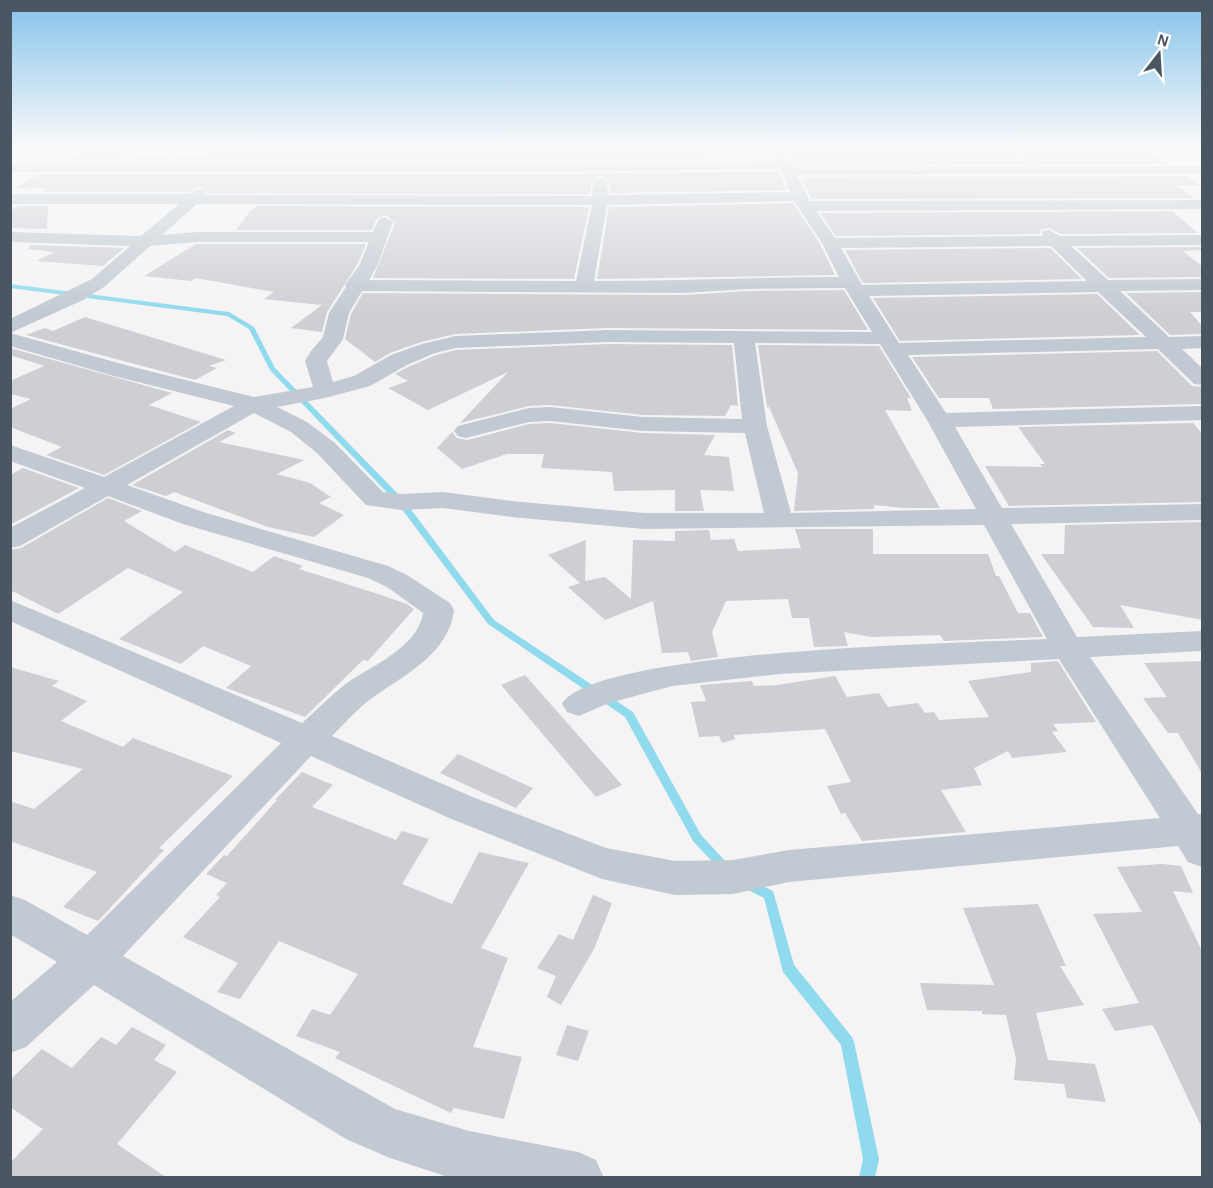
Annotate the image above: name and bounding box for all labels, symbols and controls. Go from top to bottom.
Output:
north arrow [1129,24,1189,84]
text: N [1155,31,1171,50]

